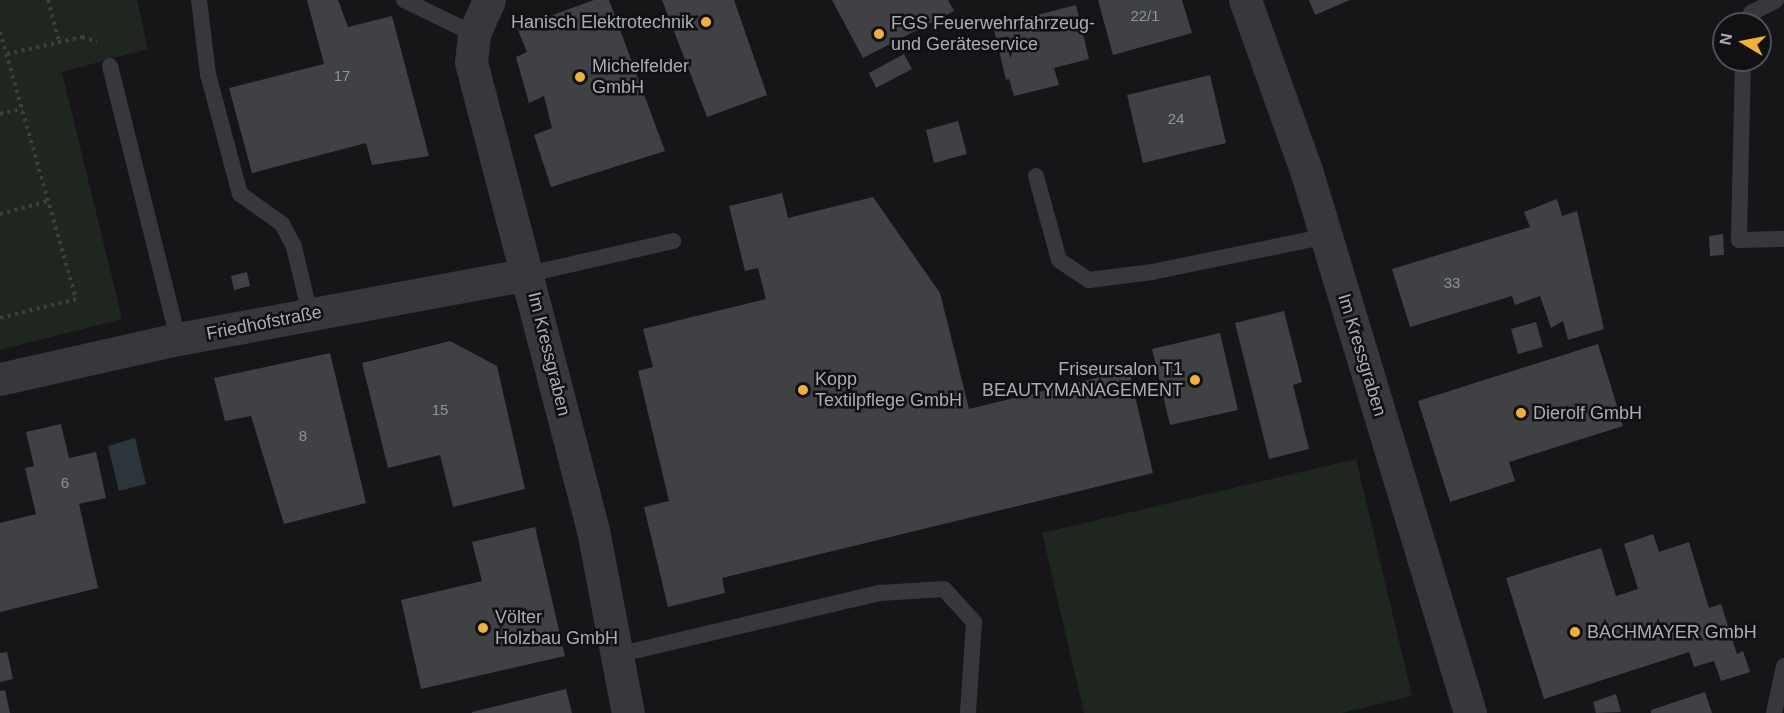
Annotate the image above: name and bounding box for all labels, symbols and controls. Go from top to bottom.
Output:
house number: 22/1 [1130,7,1160,25]
place label: Hanisch Elektrotechnik [511,11,694,33]
north arrow [1712,12,1772,72]
place label: FGS Feuerwehrfahrzeug- und Geräteservice [891,13,1095,56]
marker: Hanisch Elektrotechnik [699,15,713,29]
marker: FGS Feuerwehrfahrzeug- und Geräteservice [872,27,886,41]
text: N [1716,32,1735,46]
place label: Michelfelder GmbH [592,56,689,98]
house number: 17 [334,67,350,85]
marker: Michelfelder GmbH [573,70,587,84]
house number: 24 [1168,110,1184,128]
house number: 33 [1444,274,1460,292]
street label: Im Kressgraben [523,290,575,418]
street label: Im Kressgraben [1333,291,1391,419]
street label: Friedhofstraße [204,301,324,345]
place label: Friseursalon T1 BEAUTYMANAGEMENT [982,359,1183,401]
place label: Kopp Textilpflege GmbH [815,369,962,412]
marker: Friseursalon T1 BEAUTYMANAGEMENT [1188,373,1202,387]
marker: Kopp Textilpflege GmbH [796,383,810,397]
house number: 15 [432,401,448,419]
place label: Dierolf GmbH [1533,402,1642,424]
marker: Dierolf GmbH [1514,406,1528,420]
house number: 8 [299,427,307,445]
house number: 6 [61,474,69,492]
place label: Völter Holzbau GmbH [495,607,618,650]
marker: Völter Holzbau GmbH [476,621,490,635]
place label: BACHMAYER GmbH [1587,621,1757,643]
marker: BACHMAYER GmbH [1568,625,1582,639]

